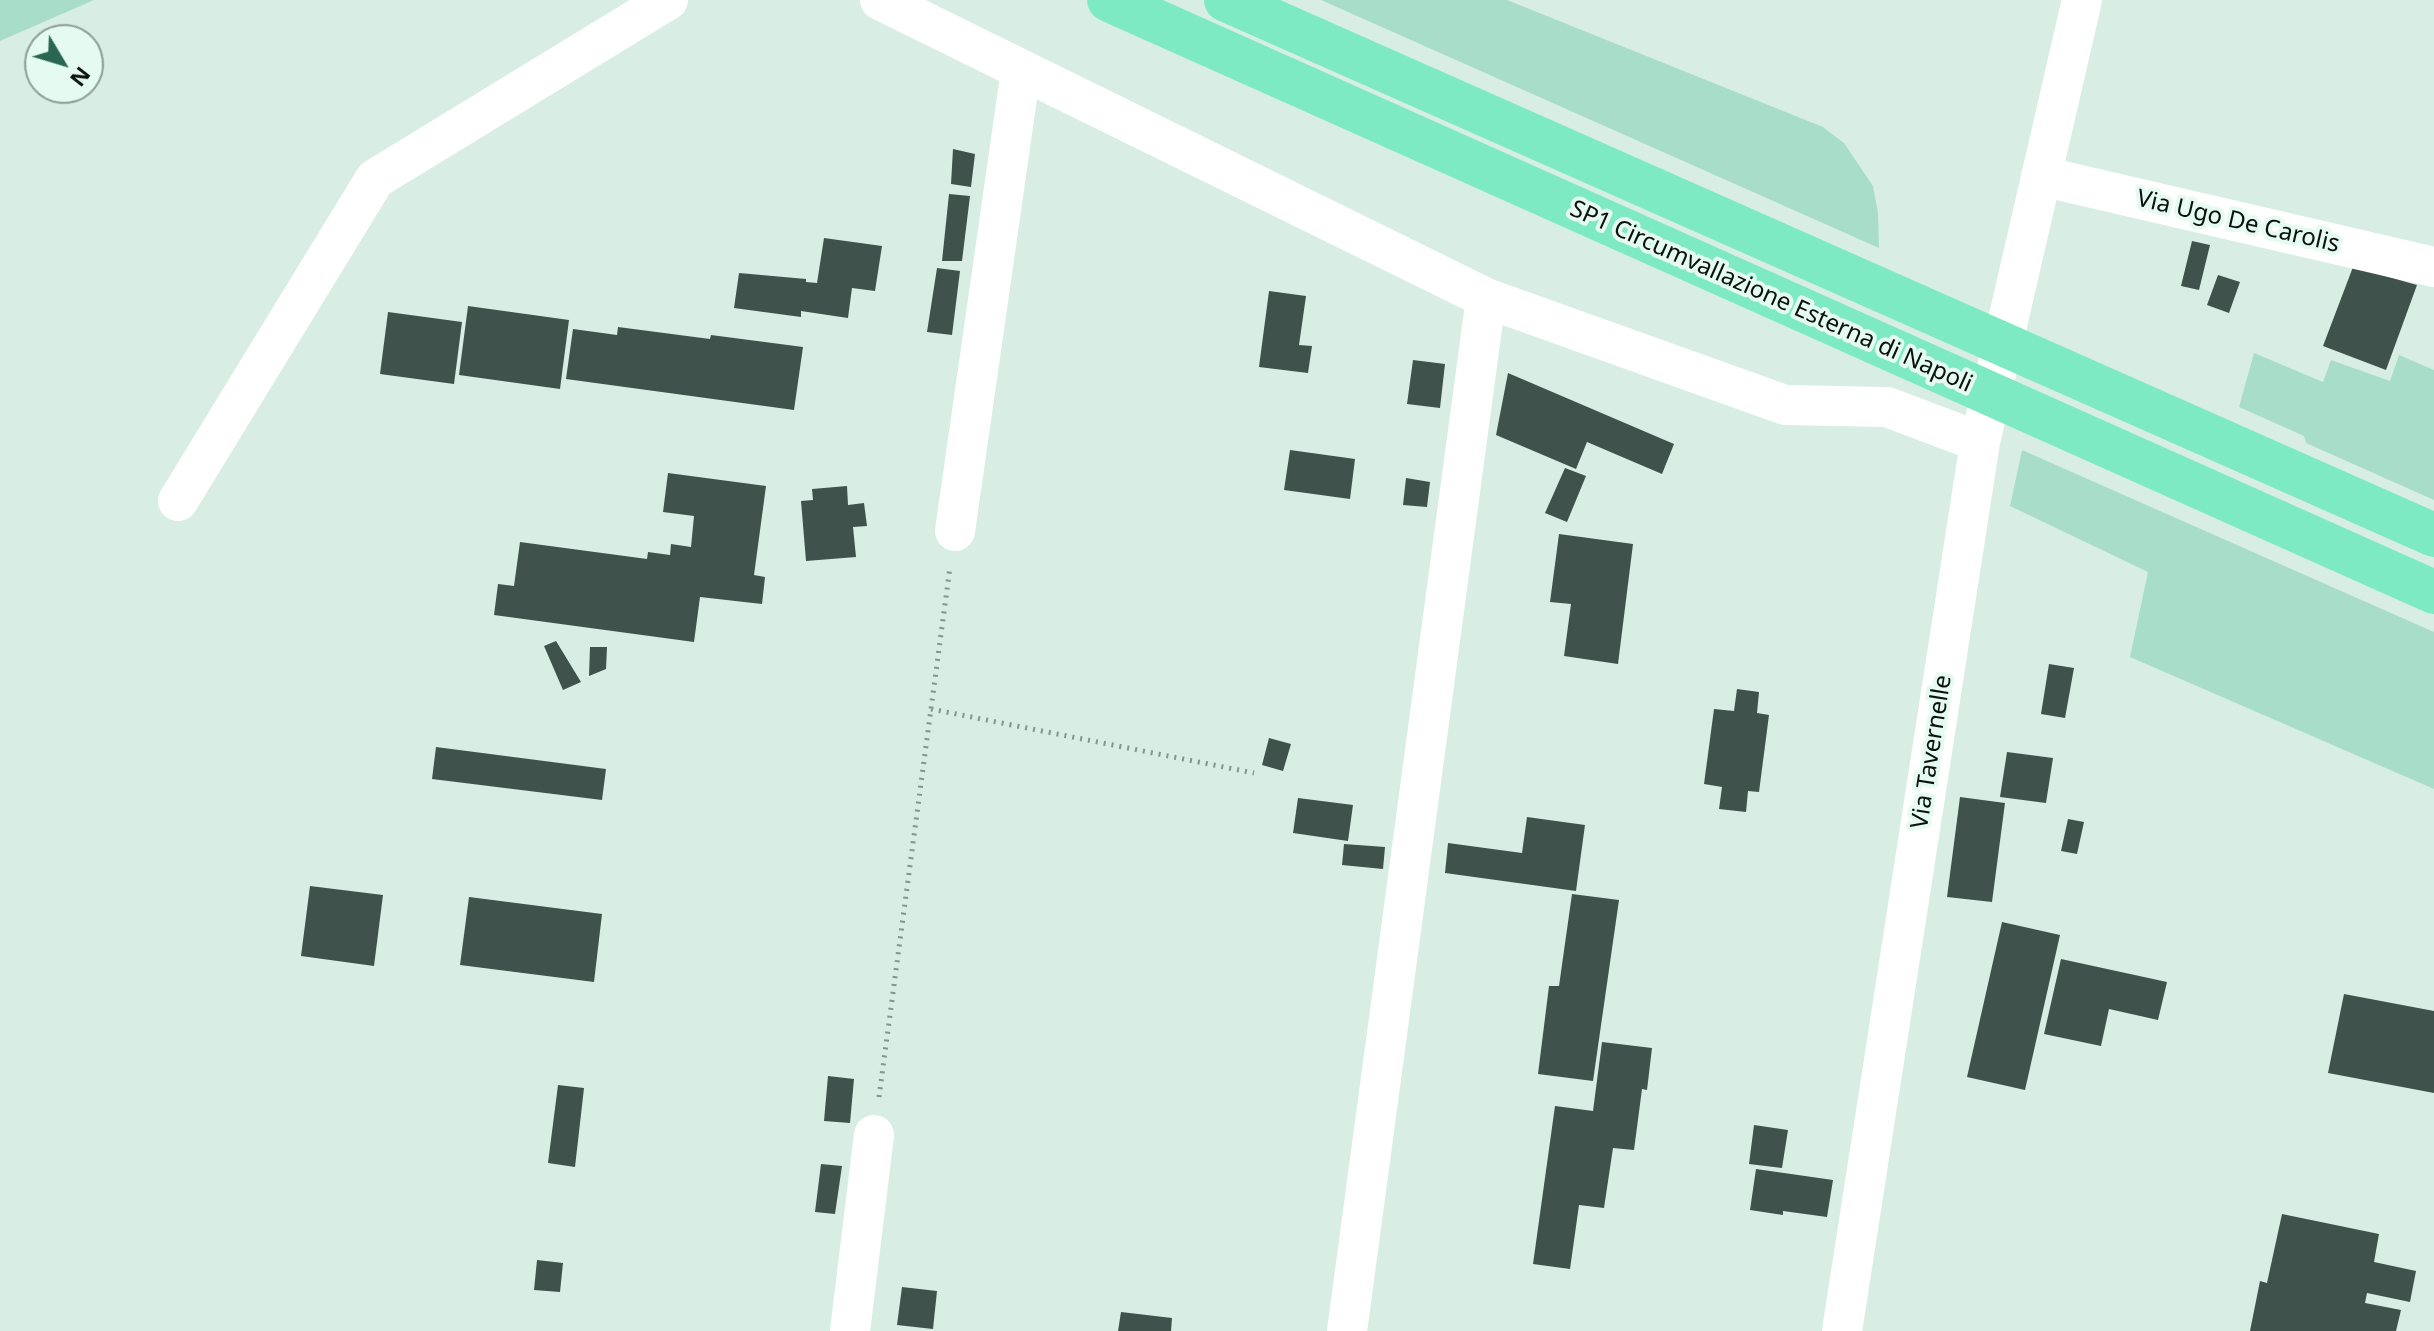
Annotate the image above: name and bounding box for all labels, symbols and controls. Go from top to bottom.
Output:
north arrow [24,24,104,104]
text: N [64,61,99,94]
street label: Via Ugo De Carolis [2134,185,2342,259]
street label: SP1 Circumvallazione Esterna di Napoli [1565,195,1977,399]
street label: Via Tavernelle [1906,673,1958,831]

